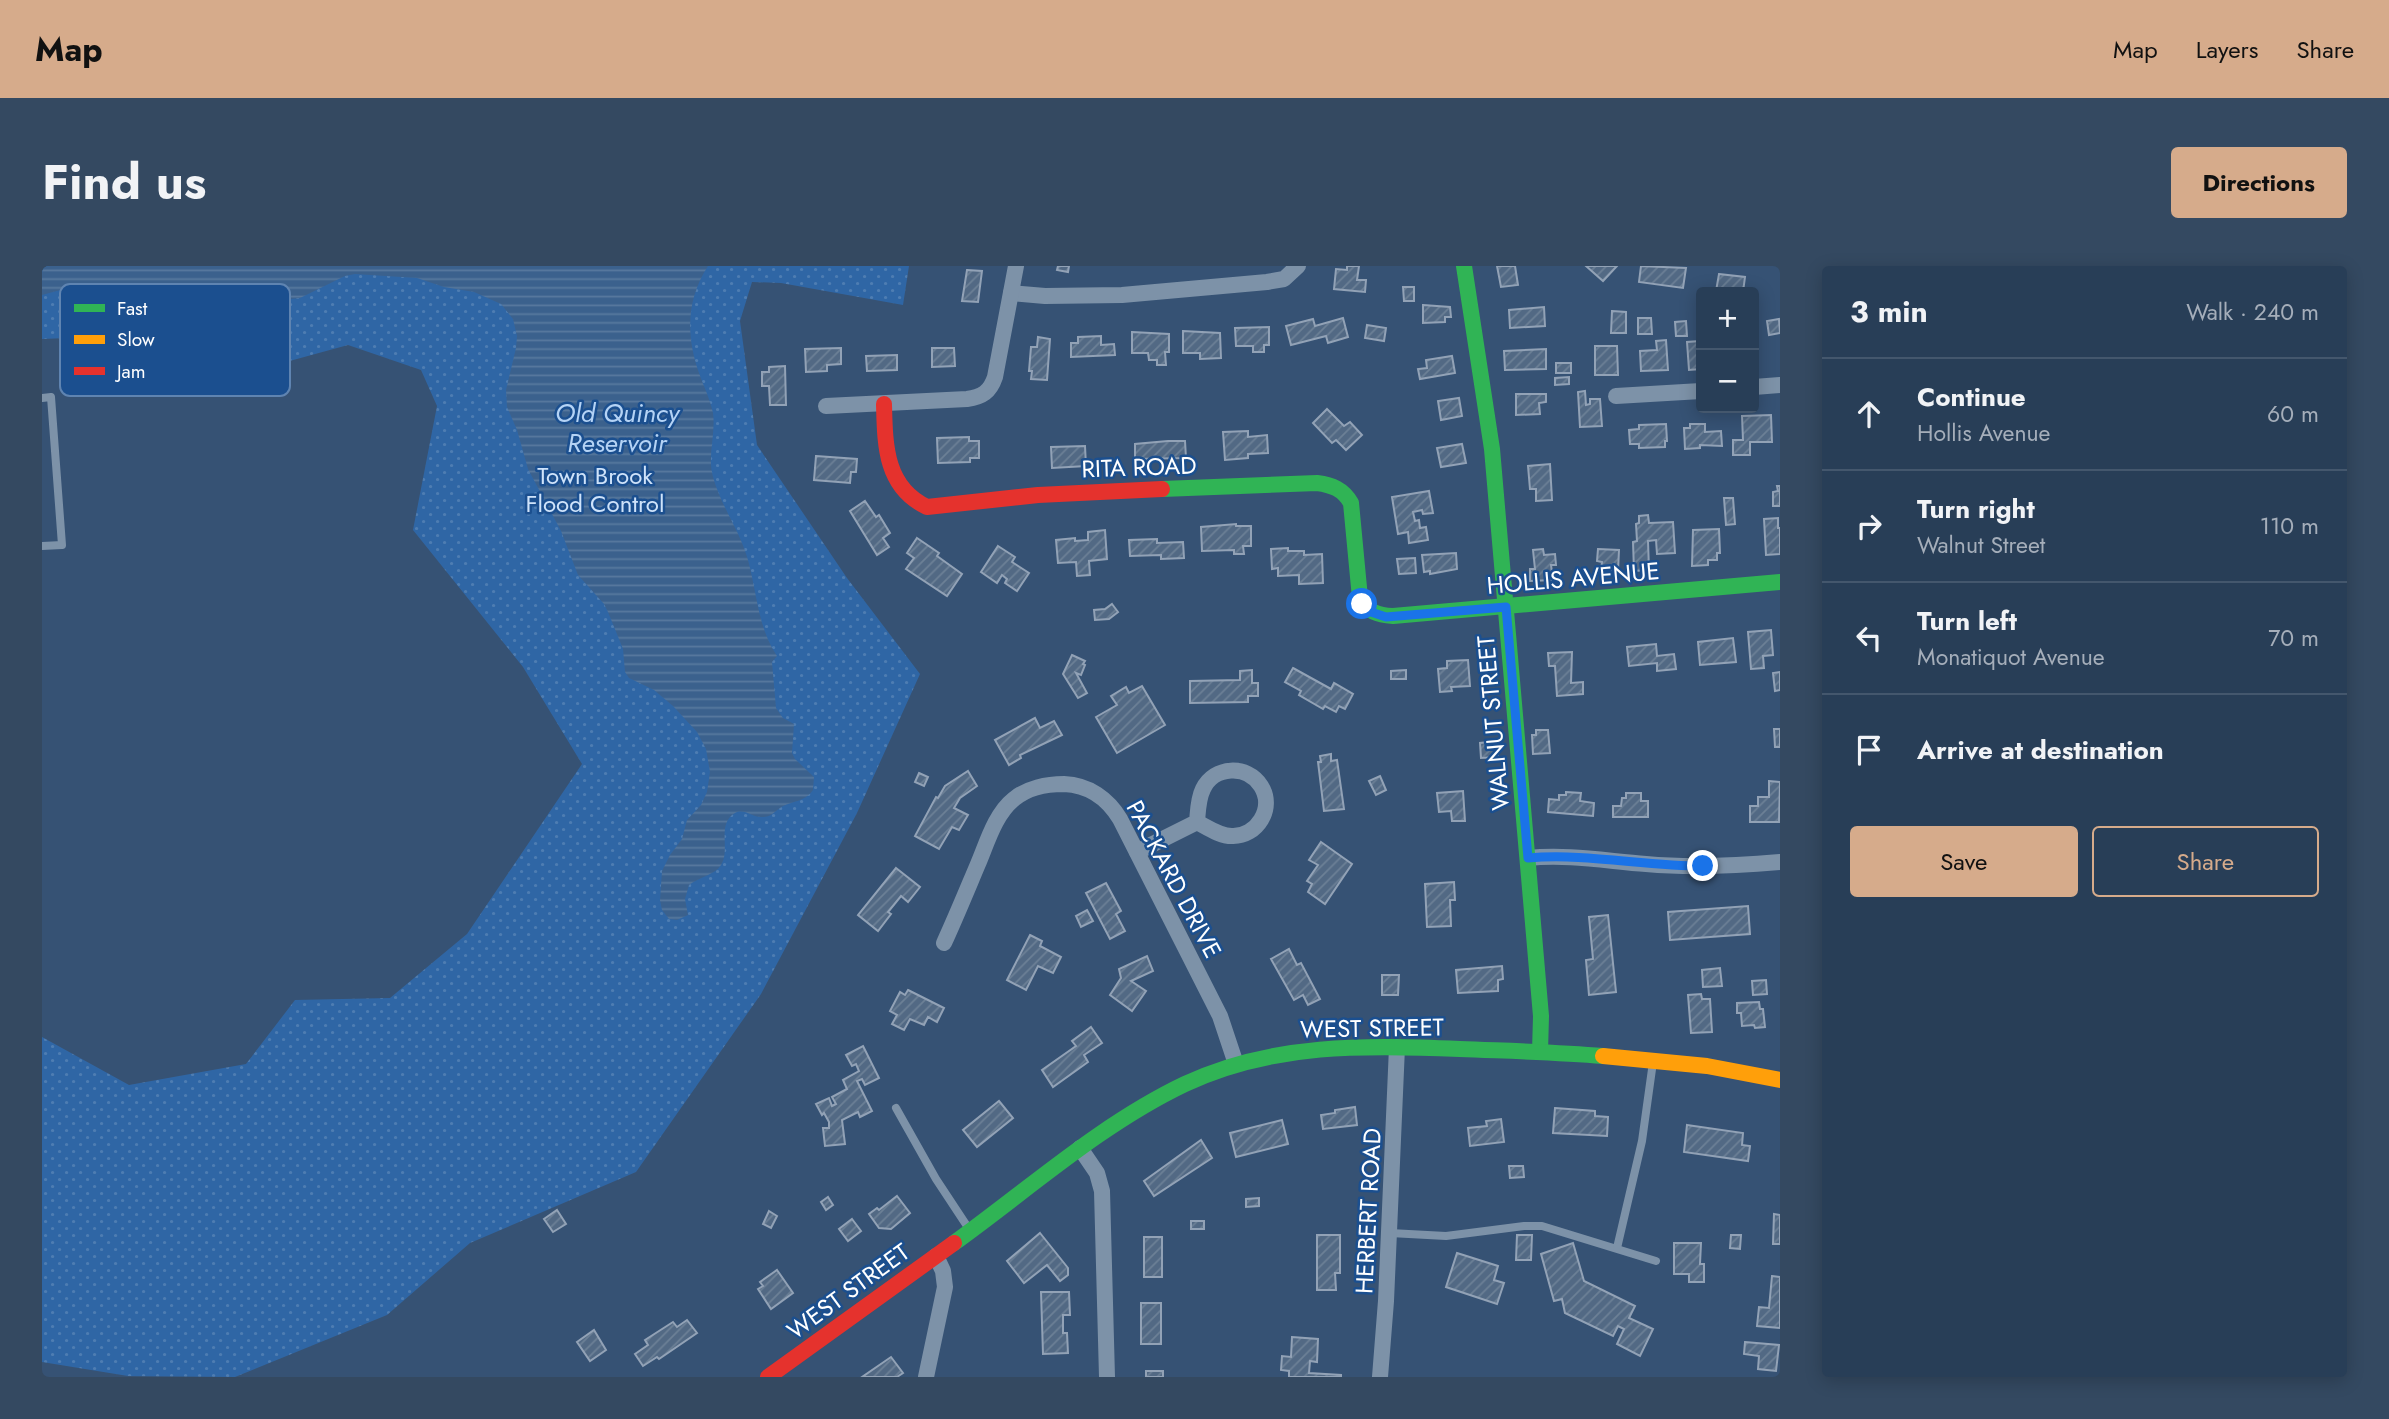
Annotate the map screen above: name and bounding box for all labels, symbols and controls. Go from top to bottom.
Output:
text: Map [35,26,103,73]
text: Map [2113,32,2158,67]
text: Layers [2196,32,2258,67]
text: Share [2296,32,2354,67]
text: Find us [42,147,206,217]
button: Directions [2171,147,2347,218]
legend [60,284,290,396]
map controls [1696,287,1759,413]
button: + [1696,287,1759,350]
text: 3 min [1850,290,1928,333]
text: Fast [117,295,148,322]
text: Walk · 240 m [2186,295,2319,329]
text: Slow [117,326,155,353]
button: − [1696,350,1759,413]
text: Jam [114,358,146,385]
text: Continue [1917,378,2026,416]
water label: Old Quincy Reservoir [555,394,681,462]
icon: ahead [1850,395,1888,433]
text: 60 m [2267,397,2319,431]
text: Hollis Avenue [1917,416,2050,450]
street label: RITA ROAD [1081,448,1197,486]
park label: Town Brook Flood Control [525,458,665,521]
text: Turn right [1917,490,2035,528]
icon: right [1850,507,1888,545]
text: 110 m [2260,509,2319,543]
text: Walnut Street [1917,528,2045,562]
street label: HOLLIS AVENUE [1485,553,1661,603]
route start [1346,588,1377,619]
text: Turn left [1917,602,2017,640]
icon: left [1850,619,1888,657]
text: 70 m [2268,621,2319,655]
street label: WALNUT STREET [1468,634,1518,812]
text: Monatiquot Avenue [1917,640,2105,674]
icon: arrive [1850,731,1888,769]
text: Arrive at destination [1917,731,2164,769]
street label: PACKARD DRIVE [1118,794,1230,964]
button: Save [1850,826,2078,897]
button: Share [2092,826,2319,897]
route end [1687,850,1718,881]
street label: WEST STREET [1300,1009,1444,1047]
street label: HERBERT ROAD [1346,1127,1390,1295]
street label: WEST STREET [780,1235,916,1347]

